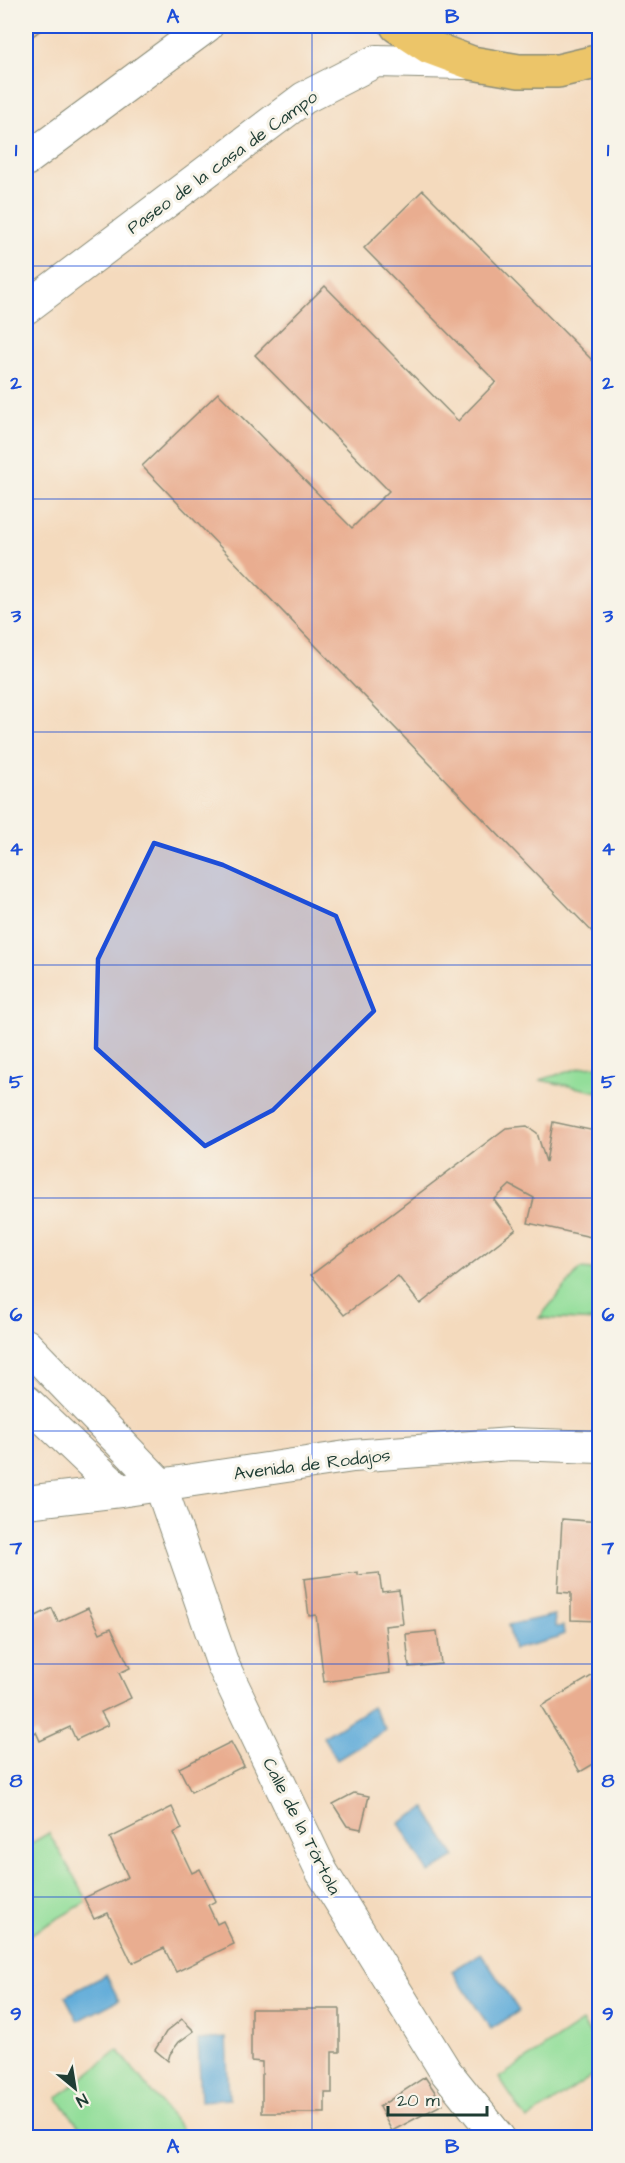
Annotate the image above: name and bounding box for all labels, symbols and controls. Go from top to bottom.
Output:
text: A [167,3,180,31]
text: B [445,3,460,31]
street label: Paseo de la casa de Campo [122,85,323,240]
text: 1 [15,136,18,164]
text: 1 [607,136,610,164]
text: 2 [9,369,22,397]
text: 2 [601,369,614,397]
text: 3 [10,602,22,630]
text: 3 [602,602,614,630]
text: 4 [9,835,23,863]
text: 4 [601,835,615,863]
text: 5 [9,1068,24,1096]
text: 5 [601,1068,616,1096]
text: 6 [10,1301,23,1329]
text: 6 [602,1301,615,1329]
street label: Avenida de Rodajos [232,1442,392,1487]
text: 7 [9,1534,23,1562]
text: 7 [601,1534,615,1562]
street label: Calle de la Tórtola [256,1753,347,1899]
text: 8 [10,1767,23,1795]
text: 8 [602,1767,615,1795]
text: 9 [10,2000,22,2028]
text: 9 [602,2000,614,2028]
north arrow [45,2058,105,2118]
scale bar [388,2079,487,2117]
text: N [72,2088,92,2112]
text: 20 m [397,2088,440,2113]
text: A [167,2133,180,2161]
text: B [445,2133,460,2161]

